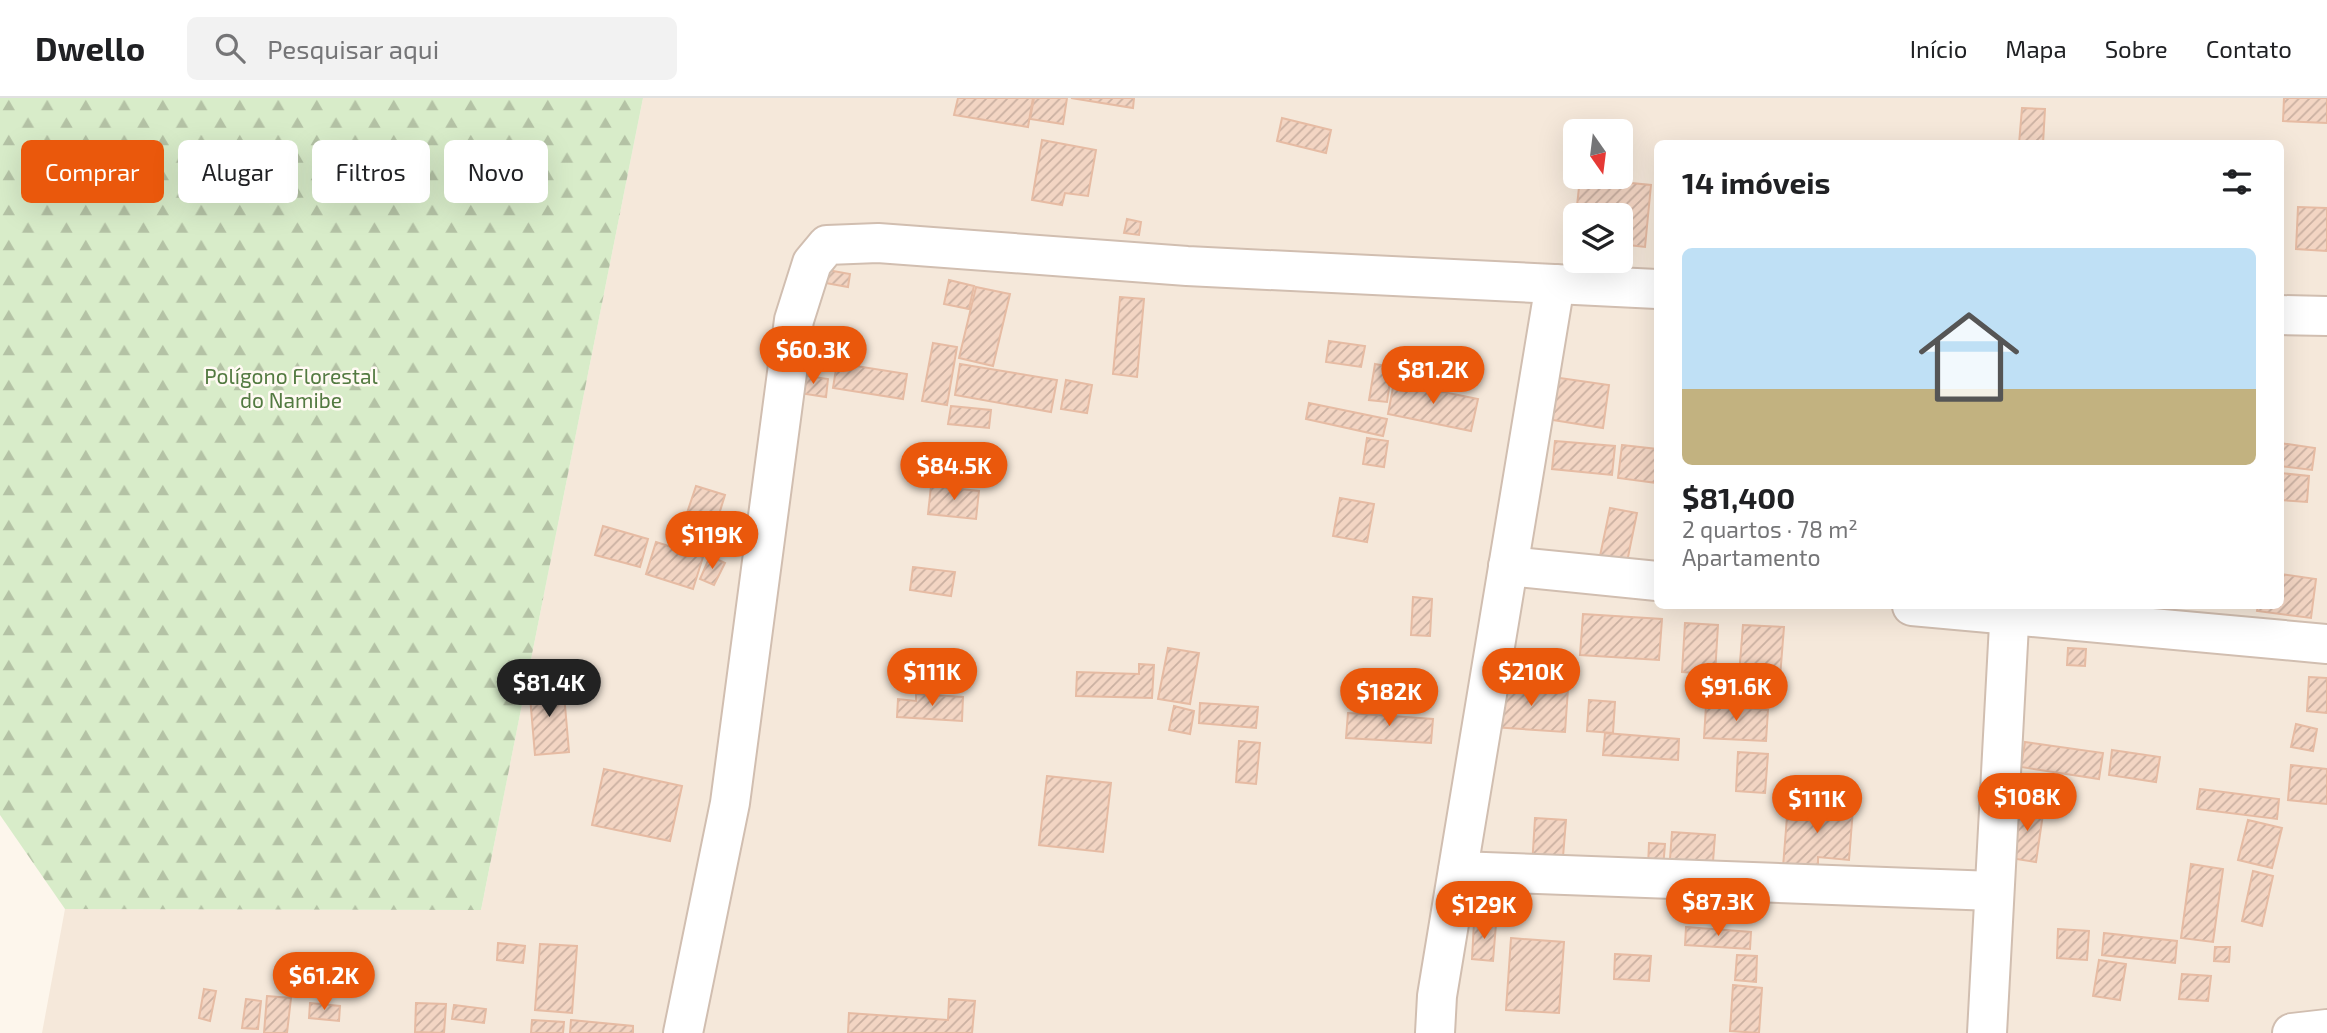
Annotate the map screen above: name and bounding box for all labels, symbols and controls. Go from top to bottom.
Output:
search box [187,17,677,80]
text: Dwello [35,28,145,68]
icon: search [211,29,249,67]
text: Pesquisar aqui [267,33,439,64]
text: Início [1910,34,1967,63]
text: Mapa [2005,34,2067,63]
text: Sobre [2105,34,2168,63]
text: Contato [2206,34,2292,63]
north arrow [1563,119,1633,189]
map controls [1563,119,1633,273]
chip: Comprar [21,140,164,203]
chip: Alugar [178,140,298,203]
chip: Filtros [312,140,430,203]
chip: Novo [444,140,548,203]
icon: filters [2218,163,2256,201]
text: 14 imóveis [1682,164,1831,200]
button: layers [1563,203,1633,273]
icon: home [1906,294,2032,420]
pin: $60.3K [756,327,870,386]
text: $60.3K [776,335,850,363]
pin: $81.2K [1376,346,1490,406]
text: $81.2K [1397,355,1469,383]
park label: Polígono Florestal do Namibe [204,363,378,412]
pin: $84.5K [897,442,1011,502]
text: $84.5K [916,451,992,479]
text: $81,400 [1682,479,1795,515]
pin: $119K [663,512,761,571]
text: 2 quartos · 78 m² [1682,515,1858,543]
text: $119K [681,520,743,548]
text: Apartamento [1682,543,1821,571]
pin: $111K [883,648,981,708]
pin: $210K [1482,648,1580,708]
text: $111K [903,657,961,685]
text: $210K [1498,657,1564,685]
pin: $81.4K [492,660,606,719]
pin: $91.6K [1679,664,1793,723]
text: $81.4K [513,668,585,696]
pin: $182K [1340,668,1438,728]
text: $91.6K [1701,672,1771,700]
text: $182K [1356,677,1422,705]
pin: $108K [1978,774,2076,833]
pin: $111K [1768,776,1866,835]
text: $108K [1994,782,2060,810]
text: $111K [1788,784,1846,812]
pin: $87.3K [1661,878,1775,938]
pin: $129K [1435,882,1533,941]
text: $87.3K [1682,887,1754,915]
text: $129K [1452,890,1516,918]
pin: $61.2K [267,953,381,1012]
text: $61.2K [289,961,359,989]

